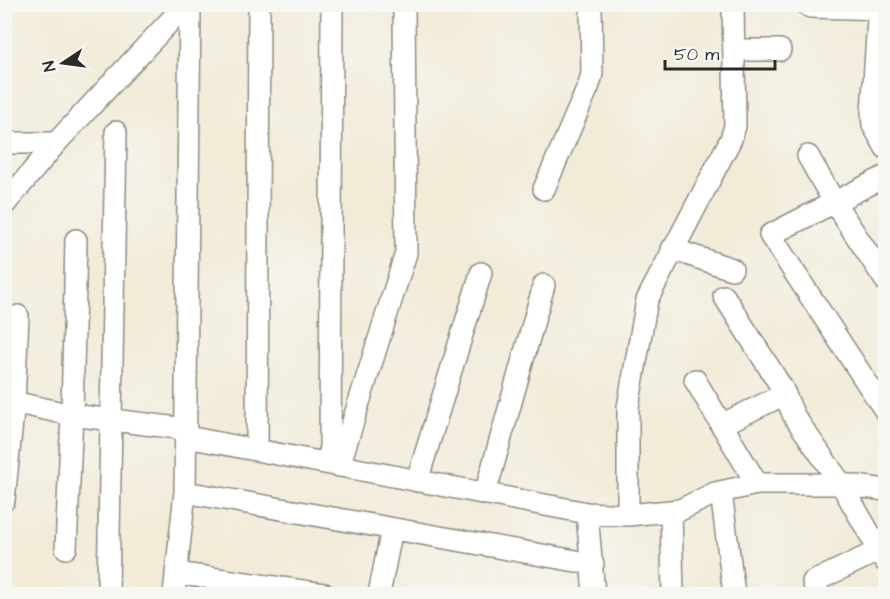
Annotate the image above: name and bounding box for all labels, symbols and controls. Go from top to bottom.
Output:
north arrow [33,33,93,93]
scale bar [665,33,774,71]
text: 50 m [674,42,719,67]
text: N [38,59,61,74]

